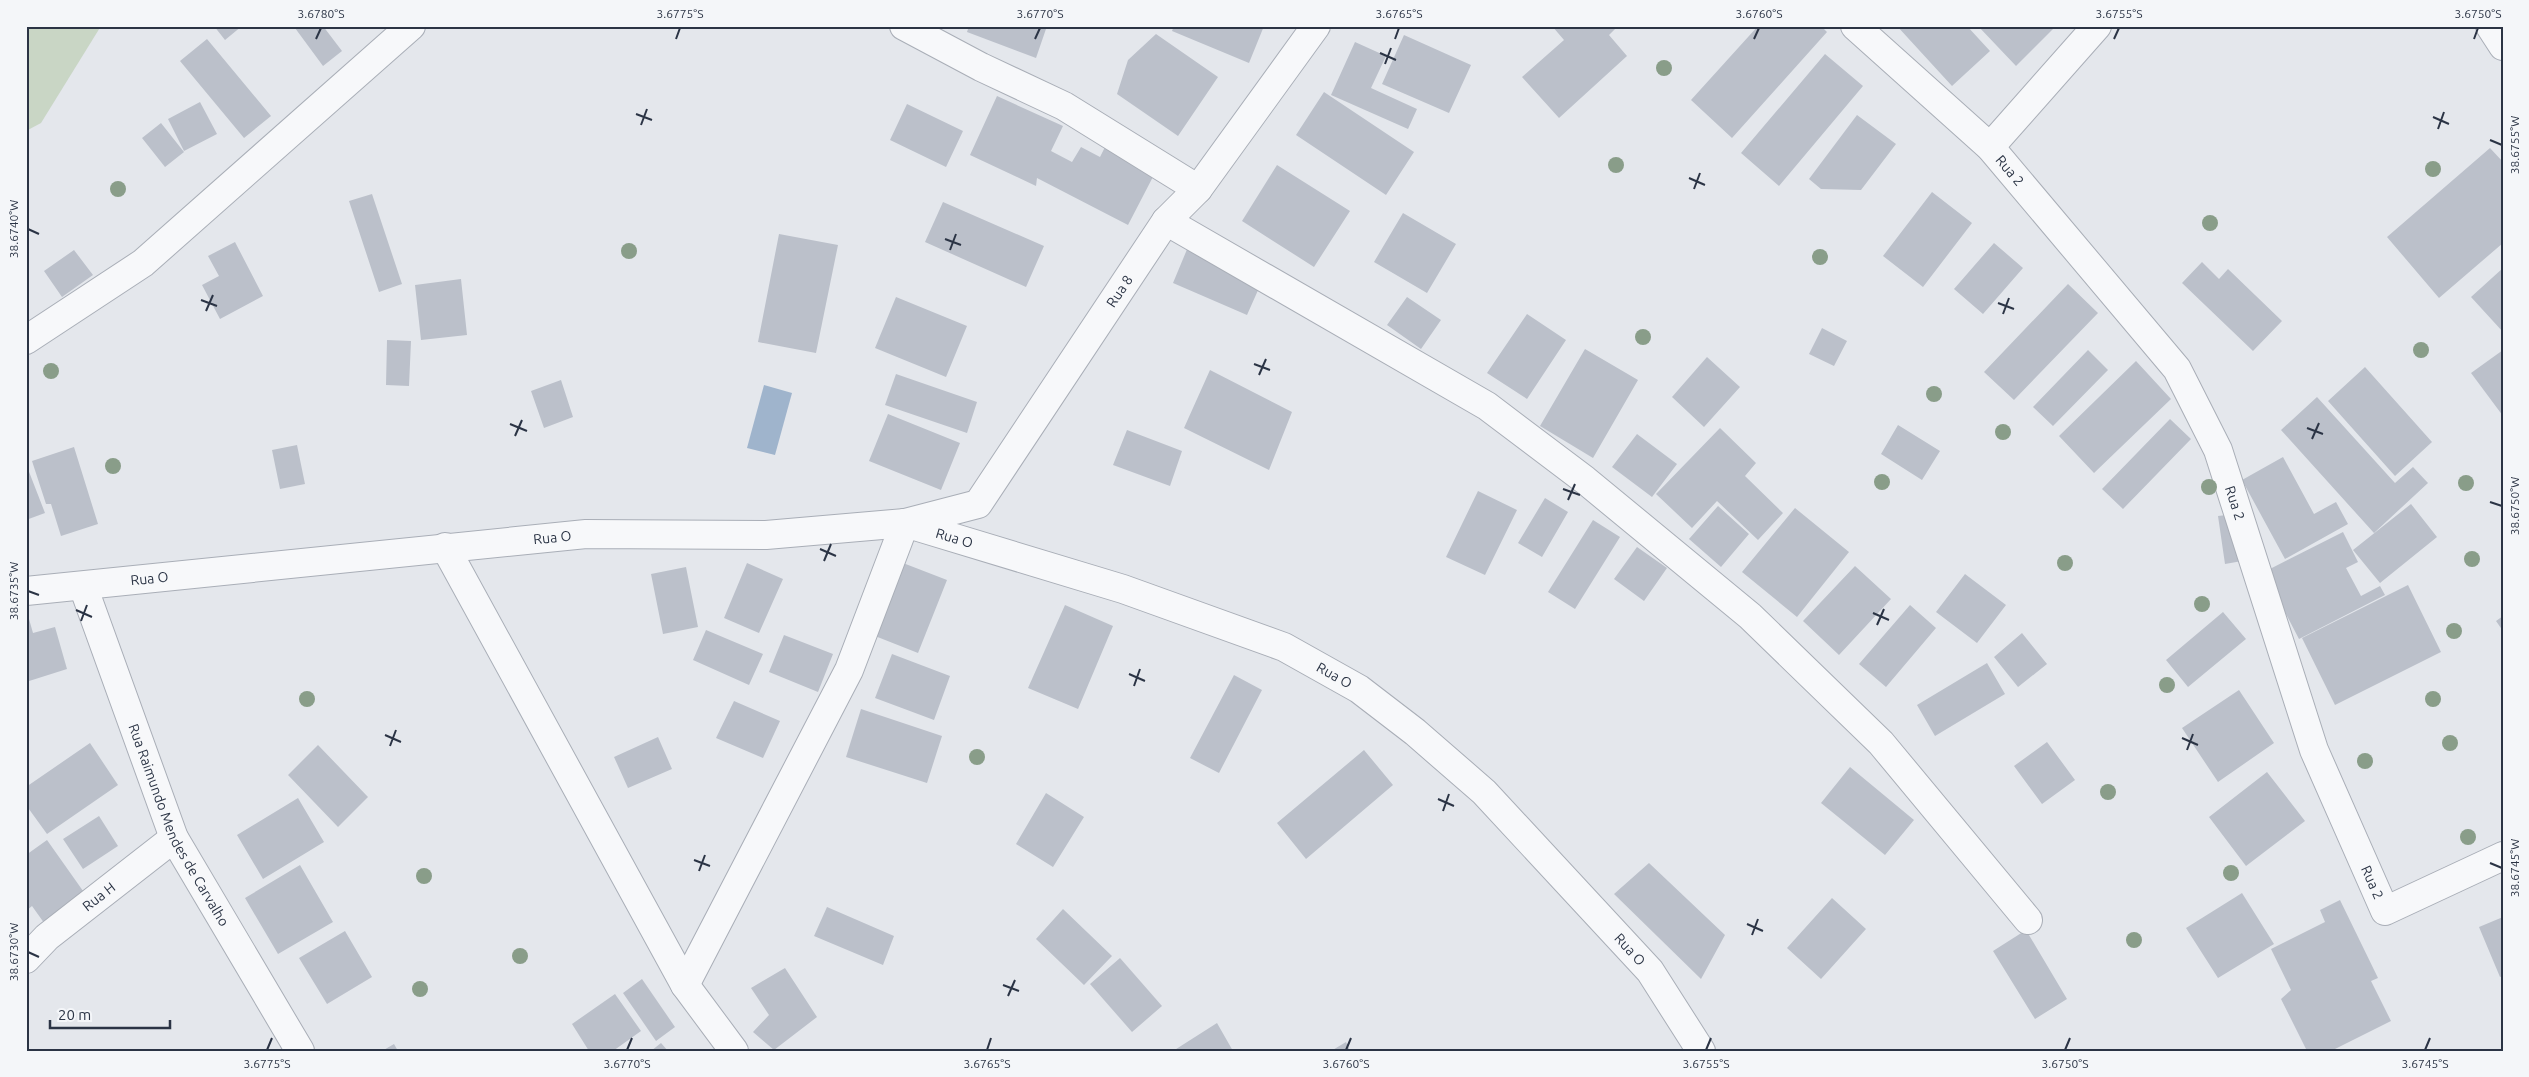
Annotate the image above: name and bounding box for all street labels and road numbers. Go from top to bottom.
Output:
street label: Rua 2 [1992,152,2027,189]
street label: Rua 8 [1103,272,1136,310]
street label: Rua 2 [2222,484,2248,522]
street label: Rua O [934,525,975,551]
street label: Rua O [533,528,572,547]
street label: Rua O [130,569,169,588]
street label: Rua O [1314,659,1355,692]
street label: Rua Raimundo Mendes de Carvalho [125,722,232,929]
street label: Rua 2 [2358,863,2387,902]
street label: Rua H [79,879,118,914]
street label: Rua O [1611,930,1649,969]

